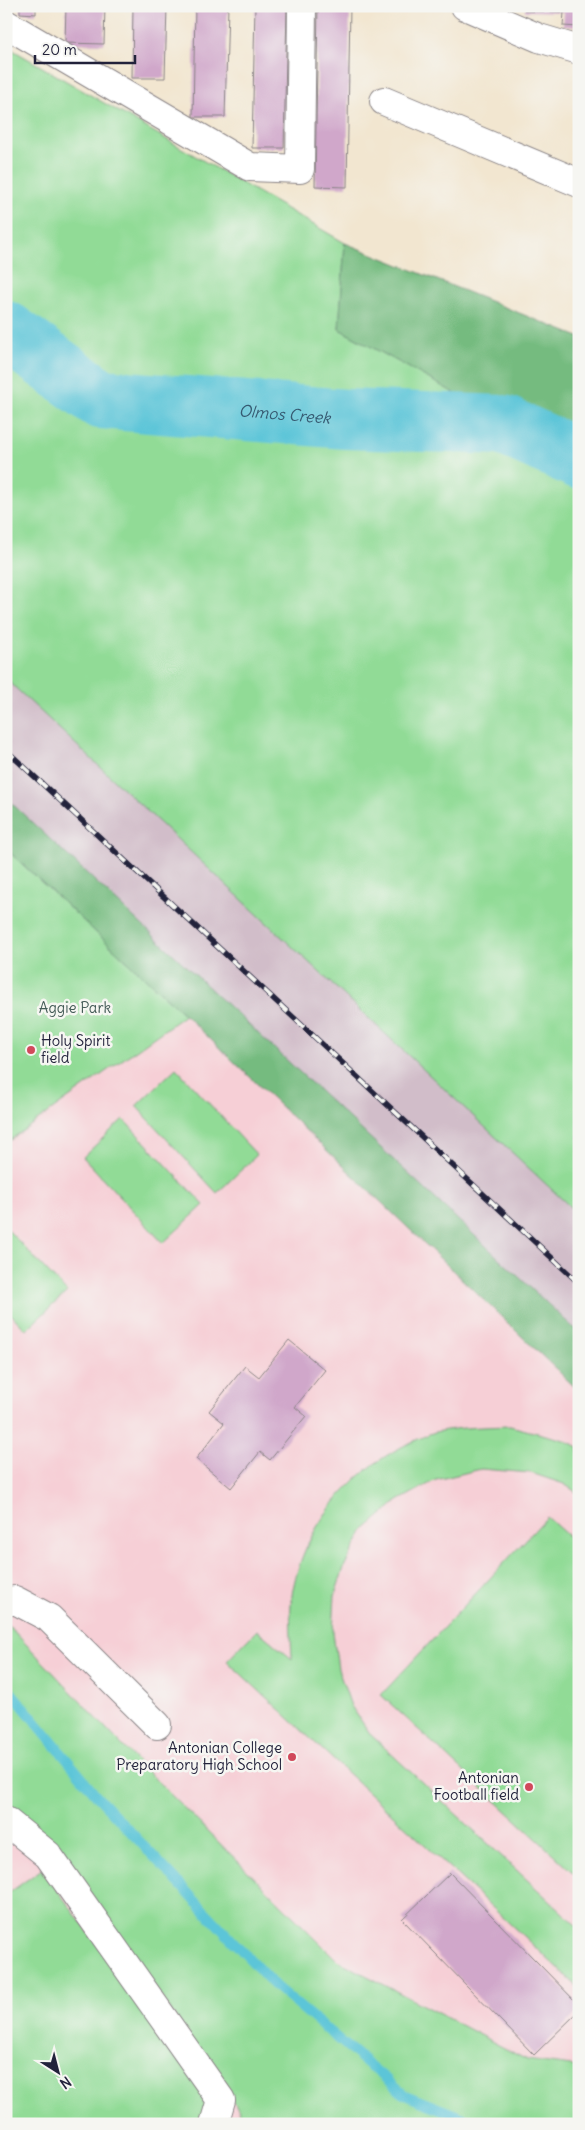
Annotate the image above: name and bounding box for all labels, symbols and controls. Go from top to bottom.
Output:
scale bar [35,32,135,64]
text: 20 m [42,40,77,59]
water label: Olmos Creek [238,400,333,428]
park label: Aggie Park [39,998,112,1017]
place label: Holy Spirit field [41,1031,110,1067]
marker: Holy Spirit field [25,1044,37,1056]
place label: Antonian College Preparatory High School [116,1738,282,1774]
marker: Antonian College Preparatory High School [286,1751,298,1763]
place label: Antonian Football field [434,1768,519,1804]
marker: Antonian Football field [523,1781,535,1793]
north arrow [32,2048,82,2098]
text: N [56,2072,75,2093]

